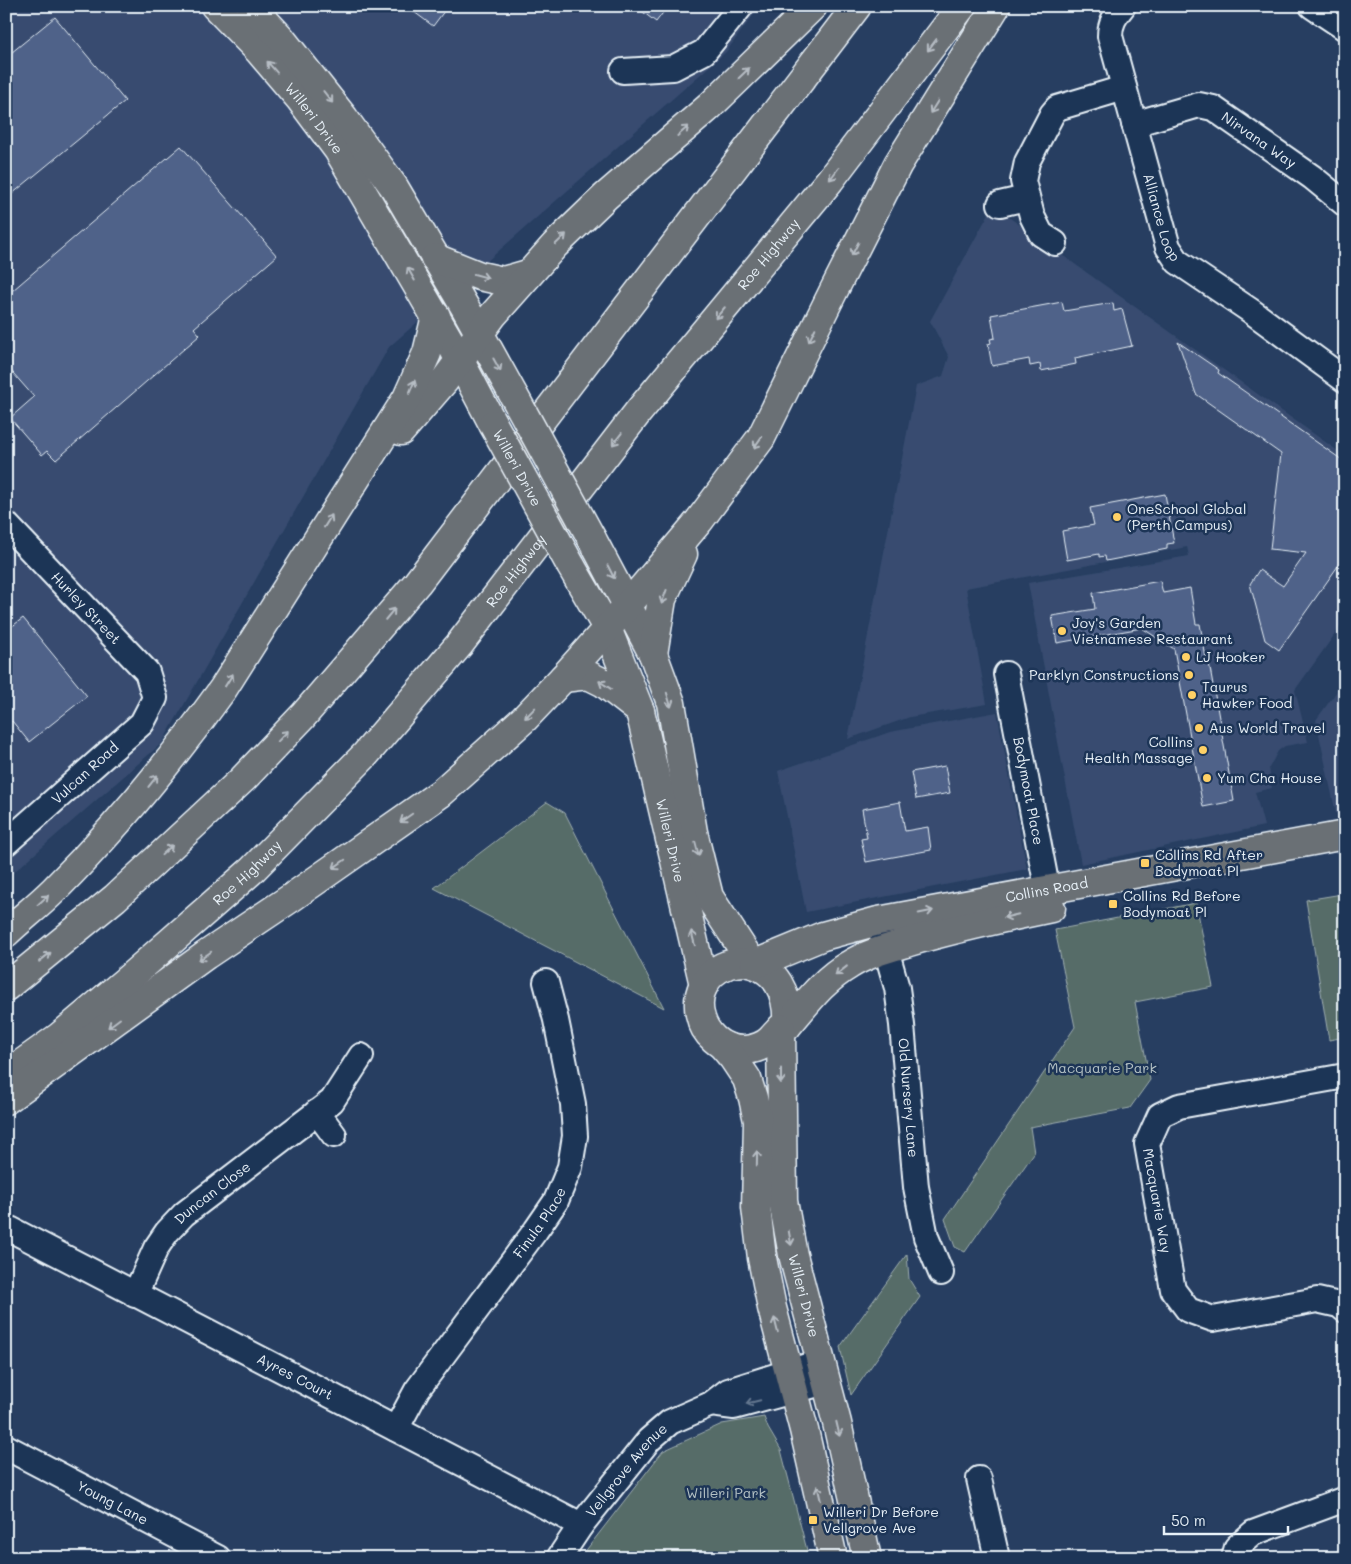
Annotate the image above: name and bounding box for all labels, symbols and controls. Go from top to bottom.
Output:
one-way arrow [927,38,938,51]
one-way arrow [267,60,278,73]
one-way arrow [738,67,750,80]
street label: Willeri Drive [281,78,348,158]
one-way arrow [322,90,333,103]
one-way arrow [928,100,938,114]
street label: Nirvana Way [1218,107,1300,172]
one-way arrow [676,125,689,137]
one-way arrow [829,167,839,181]
street label: Alliance Loop [1139,171,1185,265]
street label: Roe Highway [733,214,803,294]
one-way arrow [555,233,568,245]
one-way arrow [850,241,859,256]
one-way arrow [405,268,415,282]
one-way arrow [472,272,488,281]
one-way arrow [714,307,725,320]
one-way arrow [807,327,816,342]
one-way arrow [492,358,502,372]
one-way arrow [408,380,417,395]
street label: Willeri Drive [489,426,546,509]
one-way arrow [612,433,623,446]
one-way arrow [753,435,763,449]
place label: OneSchool Global (Perth Campus) [1127,499,1246,534]
marker: OneSchool Global (Perth Campus) [1111,511,1123,523]
one-way arrow [324,515,334,529]
street label: Roe Highway [481,530,550,611]
one-way arrow [606,564,616,579]
street label: Hurley Street [47,567,125,648]
one-way arrow [659,589,668,604]
one-way arrow [385,608,396,621]
place label: Joy's Garden Vietnamese Restaurant [1072,613,1233,648]
marker: Joy's Garden Vietnamese Restaurant [1056,625,1068,637]
place label: LJ Hooker [1196,647,1265,666]
marker: LJ Hooker [1180,651,1192,663]
place label: Parklyn Constructions [1029,665,1179,684]
marker: Parklyn Constructions [1183,669,1195,681]
one-way arrow [224,673,234,687]
place label: Taurus Hawker Food [1202,677,1293,712]
one-way arrow [598,679,612,689]
marker: Taurus Hawker Food [1186,689,1198,701]
one-way arrow [665,692,675,708]
one-way arrow [524,707,536,720]
place label: Aus World Travel [1209,718,1325,737]
marker: Aus World Travel [1193,722,1205,734]
one-way arrow [277,730,289,743]
place label: Collins Health Massage [1085,732,1193,767]
street label: Bodymoat Place [1009,735,1049,846]
street label: Vulcan Road [47,737,122,808]
marker: Collins Health Massage [1197,744,1209,756]
place label: Yum Cha House [1217,768,1322,787]
marker: Yum Cha House [1201,772,1213,784]
one-way arrow [147,775,158,788]
street label: Willeri Drive [652,797,690,884]
one-way arrow [399,813,413,823]
street label: Roe Highway [208,836,285,909]
one-way arrow [693,841,702,857]
one-way arrow [161,844,173,856]
place label: Collins Rd After Bodymoat Pl [1155,845,1263,880]
marker: Collins Rd After Bodymoat Pl [1139,857,1151,869]
one-way arrow [332,859,346,869]
street label: Collins Road [1004,873,1089,906]
place label: Collins Rd Before Bodymoat Pl [1123,886,1241,921]
one-way arrow [36,894,49,906]
marker: Collins Rd Before Bodymoat Pl [1107,898,1119,910]
one-way arrow [917,907,933,916]
one-way arrow [1003,912,1019,921]
one-way arrow [688,930,697,946]
one-way arrow [38,951,51,962]
one-way arrow [198,951,212,961]
one-way arrow [835,965,848,976]
one-way arrow [107,1018,121,1028]
street label: Old Nursery Lane [894,1037,923,1158]
park label: Macquarie Park [1047,1058,1157,1077]
one-way arrow [776,1068,786,1084]
street label: Macquarie Way [1139,1147,1176,1255]
one-way arrow [752,1150,762,1166]
street label: Duncan Close [170,1157,254,1228]
street label: Finula Place [508,1184,570,1262]
one-way arrow [786,1230,795,1246]
street label: Willeri Drive [784,1252,824,1339]
one-way arrow [771,1317,780,1333]
street label: Ayres Court [254,1349,337,1404]
one-way arrow [745,1398,761,1407]
street label: Vellgrove Avenue [581,1419,671,1521]
one-way arrow [834,1420,843,1436]
street label: Young Lane [74,1476,152,1529]
park label: Willeri Park [686,1483,766,1502]
one-way arrow [814,1486,823,1502]
place label: Willeri Dr Before Vellgrove Ave [823,1502,939,1537]
scale bar [1164,1504,1287,1536]
text: 50 m [1171,1510,1206,1530]
marker: Willeri Dr Before Vellgrove Ave [807,1514,819,1526]

